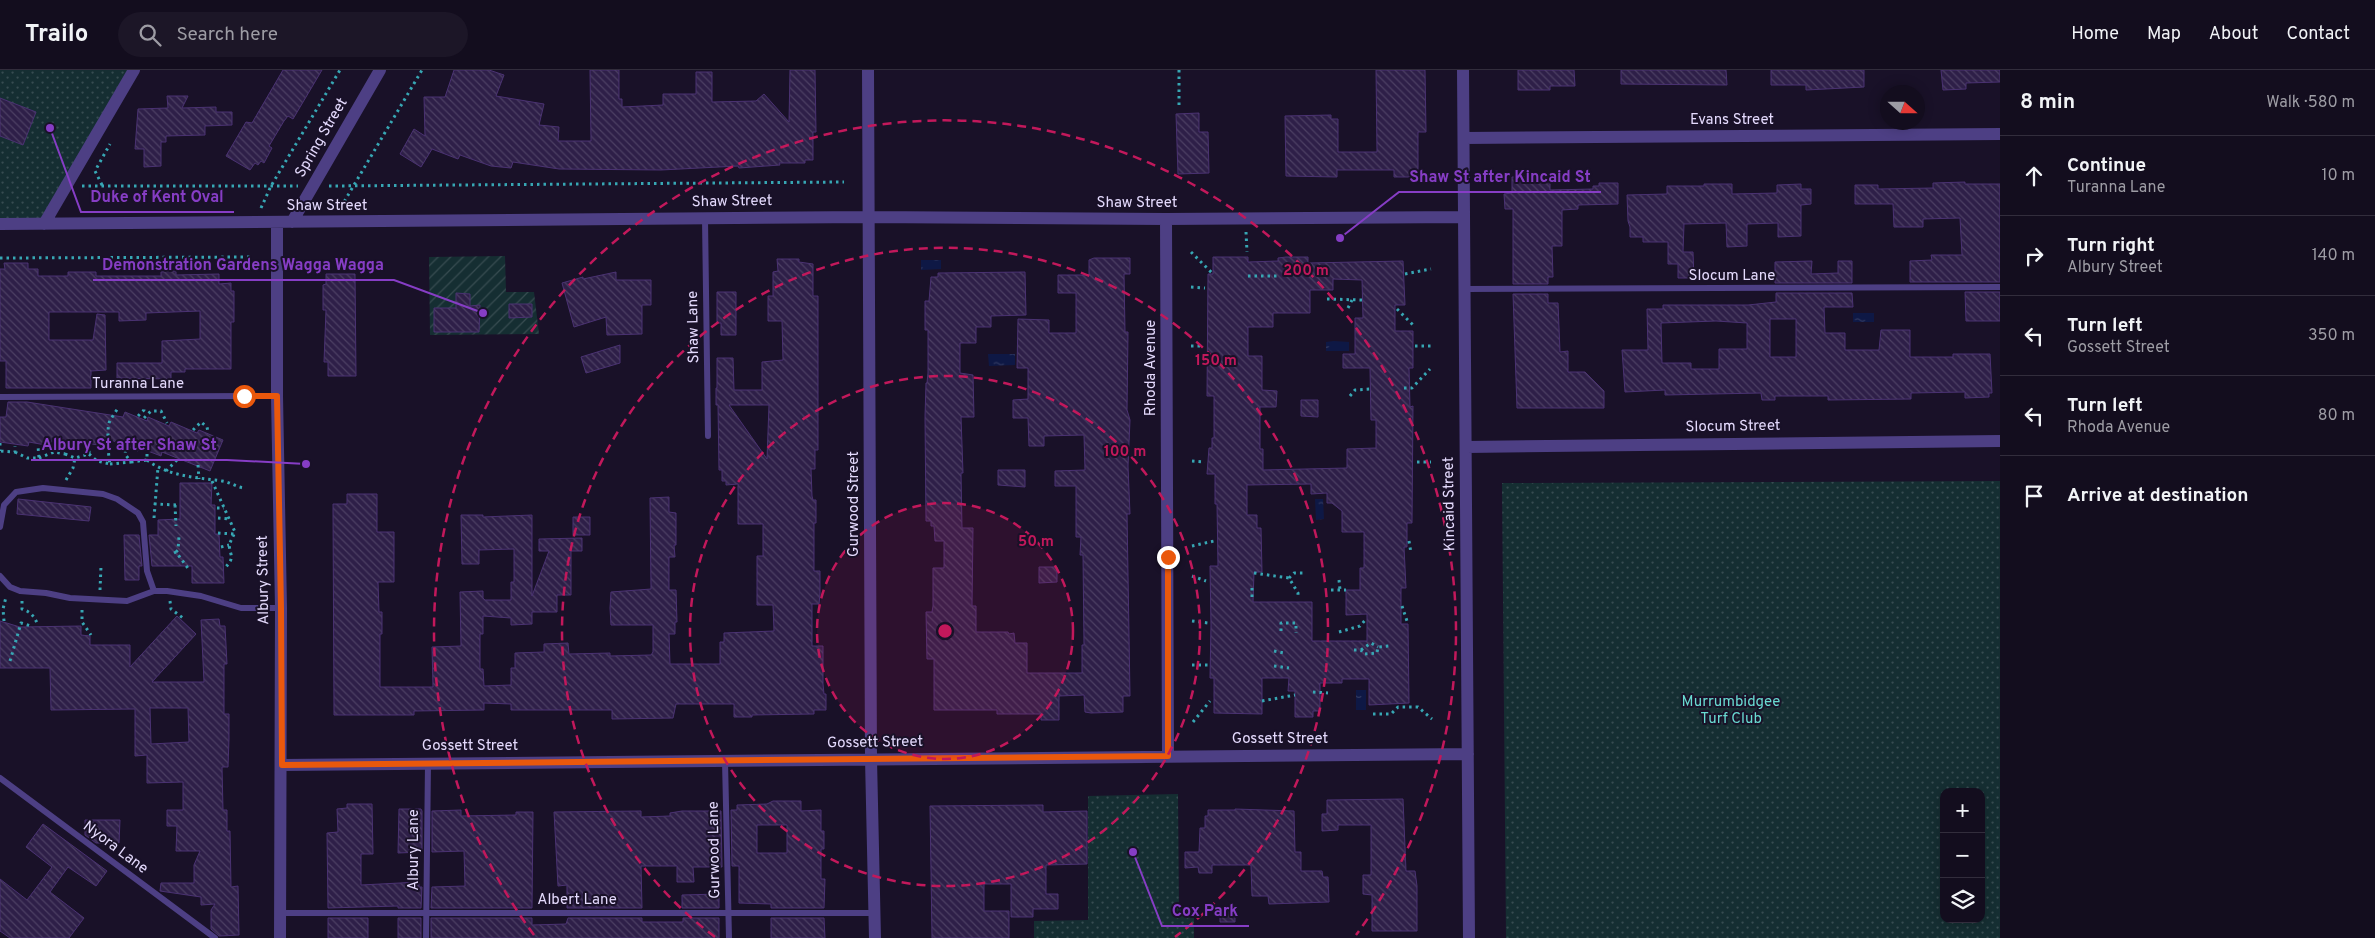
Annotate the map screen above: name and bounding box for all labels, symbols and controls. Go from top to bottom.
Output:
search box [118,12,468,57]
text: Trailo [25,20,88,50]
icon: search [136,21,164,49]
text: Search here [176,23,278,47]
text: Home [2071,23,2119,46]
text: Map [2147,23,2181,46]
text: About [2209,23,2258,46]
text: Contact [2286,23,2350,46]
north arrow [1880,85,1925,130]
text: 8 min [2020,89,2075,116]
text: Walk · 580 m [2266,93,2355,113]
street label: Spring Street [292,95,352,181]
street label: Evans Street [1690,111,1774,130]
text: Continue [2067,154,2146,178]
callout: Shaw St after Kincaid St [1399,161,1601,192]
icon: ahead [2020,162,2048,190]
text: 10 m [2321,166,2355,186]
text: Shaw St after Kincaid St [1409,168,1591,188]
text: Turanna Lane [2067,178,2165,198]
callout: Duke of Kent Oval [81,181,234,212]
text: Duke of Kent Oval [90,188,224,208]
street label: Shaw Street [691,192,773,212]
street label: Shaw Street [1097,194,1177,213]
street label: Shaw Street [287,197,367,216]
text: Turn right [2067,234,2155,258]
icon: right [2020,242,2048,270]
text: 140 m [2312,246,2355,266]
callout: Demonstration Gardens Wagga Wagga [93,249,394,280]
text: Demonstration Gardens Wagga Wagga [102,256,384,276]
text: Albury Street [2067,258,2163,278]
text: 200 m [1283,262,1329,281]
street label: Slocum Lane [1689,267,1775,286]
street label: Shaw Lane [684,290,704,364]
text: Turn left [2067,314,2143,338]
street label: Rhoda Avenue [1142,320,1161,416]
icon: left [2020,322,2048,350]
text: 350 m [2308,326,2355,346]
text: Gossett Street [2067,338,2170,358]
text: 150 m [1195,352,1237,371]
street label: Turanna Lane [92,375,184,394]
route start [233,385,256,408]
text: Turn left [2067,394,2143,418]
icon: left [2020,402,2048,430]
text: 80 m [2318,406,2355,426]
street label: Slocum Street [1685,417,1781,437]
text: Rhoda Avenue [2067,418,2170,438]
callout: Albury St after Shaw St [31,429,227,460]
text: Albury St after Shaw St [41,436,217,456]
text: 100 m [1104,443,1146,462]
street label: Gurwood Street [845,451,864,557]
street label: Kincaid Street [1440,456,1460,552]
icon: arrive [2020,482,2048,510]
text: Arrive at destination [2067,484,2248,508]
text: 50 m [1018,533,1054,552]
street label: Albury Street [254,535,274,625]
route end [1157,546,1180,569]
centre of rings [936,622,954,640]
park label: Murrumbidgee Turf Club [1682,693,1780,729]
street label: Gossett Street [1232,730,1328,749]
street label: Gossett Street [827,733,923,753]
street label: Gossett Street [422,737,518,756]
map controls [1940,788,1985,923]
button: + [1940,788,1985,833]
street label: Gurwood Lane [705,801,725,899]
street label: Albury Lane [405,809,424,891]
street label: Nyora Lane [79,817,151,879]
button: − [1940,833,1985,878]
button: layers [1940,878,1985,923]
street label: Albert Lane [537,891,617,910]
callout: Cox Park [1162,895,1249,926]
text: Cox Park [1172,902,1238,922]

